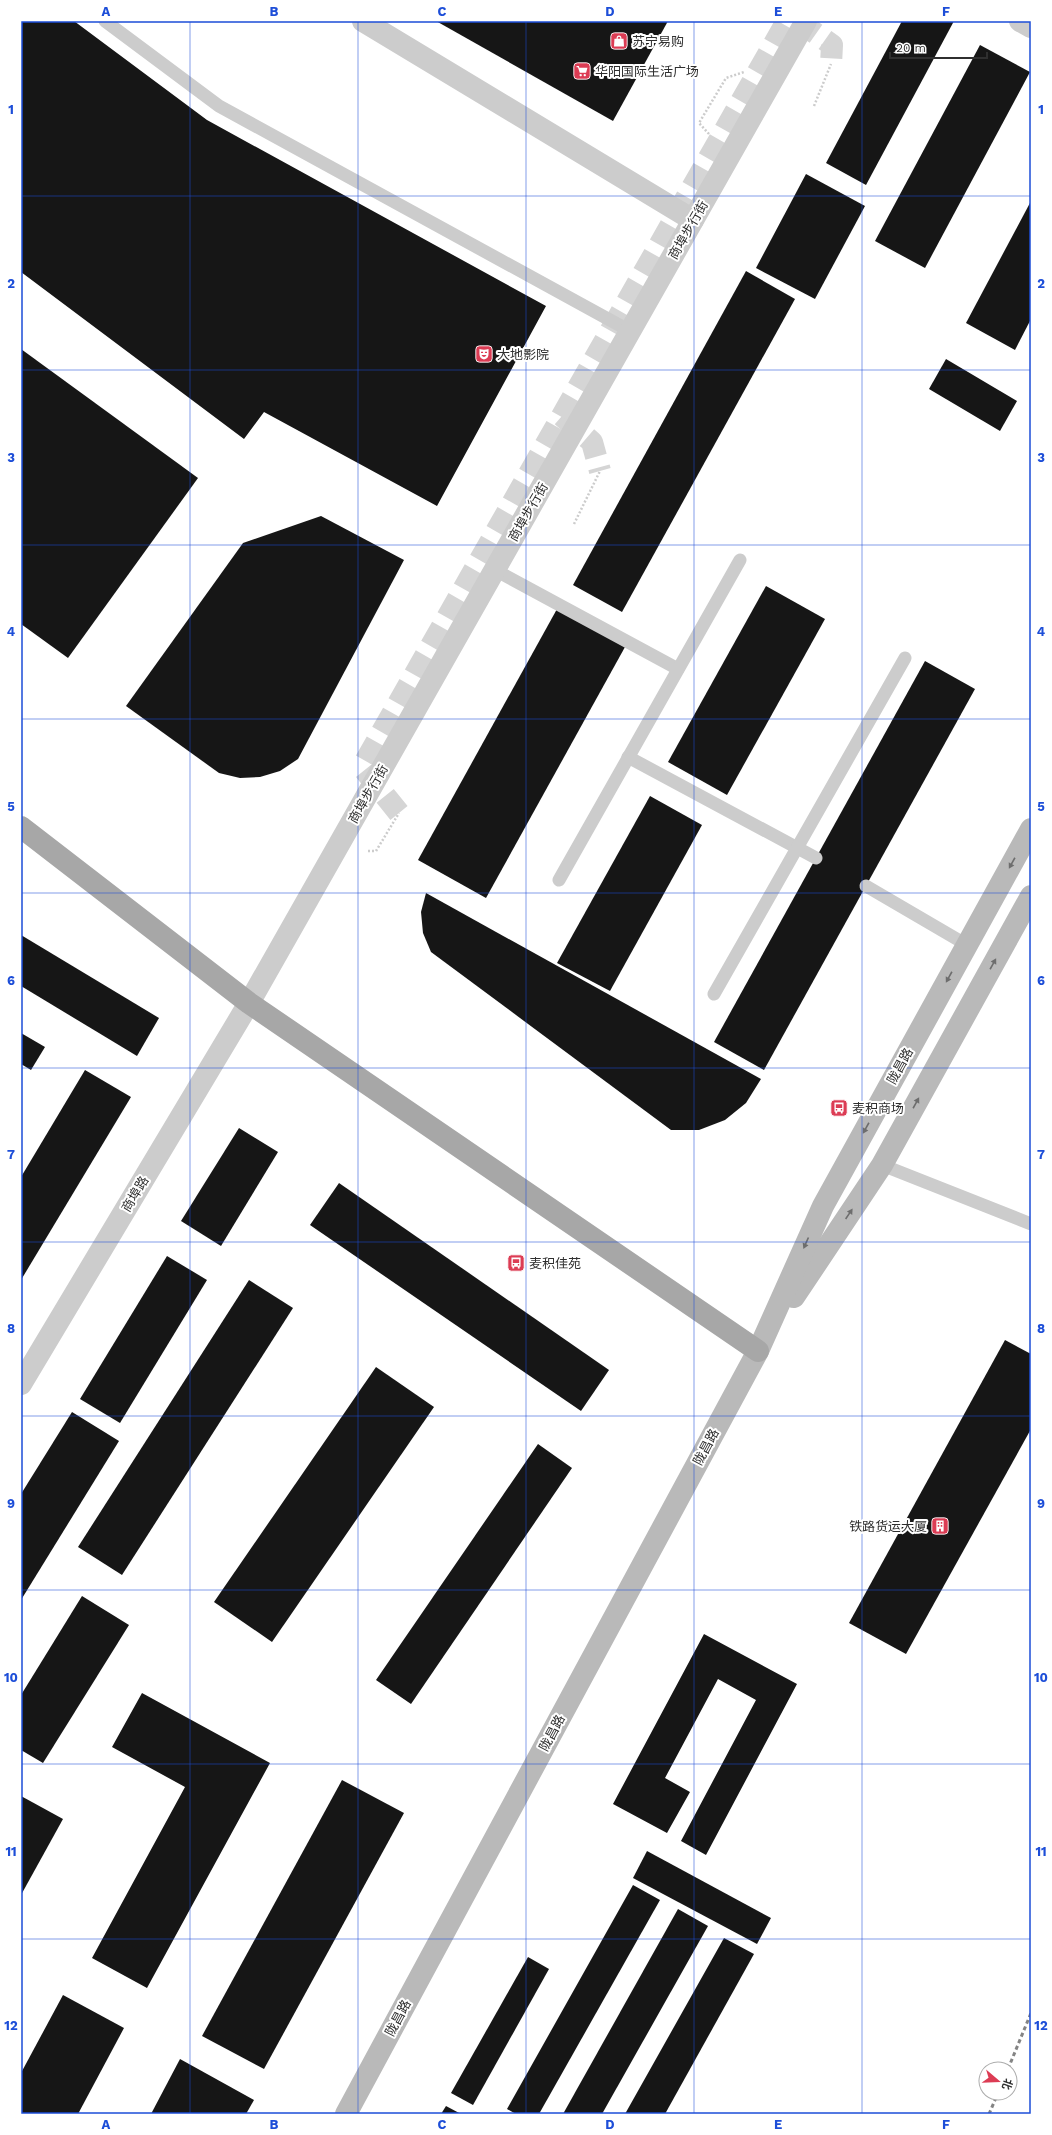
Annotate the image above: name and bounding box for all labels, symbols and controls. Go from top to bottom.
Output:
text: A [102,4,111,19]
text: B [270,4,279,19]
text: C [438,4,447,19]
text: D [605,4,615,19]
text: E [774,4,782,19]
text: F [942,4,950,19]
shop icon: 苏宁易购 [609,31,629,51]
place label: 苏宁易购 [632,34,684,49]
scale bar [890,34,987,60]
text: 20 m [896,41,926,55]
supermarket icon: 华阳国际生活广场 [572,61,592,81]
place label: 华阳国际生活广场 [595,64,699,79]
text: 1 [8,102,14,117]
text: 1 [1038,102,1044,117]
street label: 商埠步行街 [665,198,711,262]
text: 2 [7,276,15,291]
text: 2 [1037,276,1045,291]
theatre icon: 大地影院 [474,344,494,364]
place label: 大地影院 [497,347,549,362]
text: 3 [7,450,15,465]
text: 3 [1037,450,1045,465]
street label: 商埠步行街 [505,480,551,544]
text: 4 [7,624,16,639]
text: 4 [1037,624,1046,639]
street label: 商埠步行街 [345,762,391,826]
text: 5 [7,799,15,814]
text: 5 [1037,799,1045,814]
one-way arrow [1009,858,1016,869]
one-way arrow [989,959,996,970]
one-way arrow [946,971,953,983]
text: 6 [7,973,15,988]
text: 6 [1037,973,1045,988]
street label: 陇昌路 [884,1045,916,1087]
one-way arrow [913,1097,920,1108]
bus stop icon: 麦积商场 [829,1098,849,1118]
place label: 麦积商场 [852,1101,904,1116]
one-way arrow [863,1122,870,1134]
text: 7 [7,1147,15,1162]
text: 7 [1037,1147,1045,1162]
street label: 商埠路 [119,1173,151,1215]
one-way arrow [845,1209,853,1219]
one-way arrow [803,1237,809,1249]
bus stop icon: 麦积佳苑 [506,1253,526,1273]
place label: 麦积佳苑 [529,1256,581,1271]
text: 8 [7,1321,15,1336]
text: 8 [1037,1321,1045,1336]
street label: 陇昌路 [690,1426,722,1468]
text: 9 [7,1496,15,1511]
text: 9 [1037,1496,1045,1511]
building icon: 铁路货运大厦 [930,1516,950,1536]
place label: 铁路货运大厦 [849,1519,927,1534]
text: 10 [4,1670,18,1685]
text: 10 [1034,1670,1048,1685]
street label: 陇昌路 [536,1712,568,1754]
text: 11 [5,1844,17,1859]
text: 11 [1035,1844,1047,1859]
street label: 陇昌路 [382,1997,414,2039]
text: 12 [4,2018,18,2033]
text: 12 [1034,2018,1048,2033]
north arrow [978,2061,1018,2101]
text: 北 [999,2077,1015,2091]
text: A [102,2117,111,2132]
text: B [270,2117,279,2132]
text: C [438,2117,447,2132]
text: D [605,2117,615,2132]
text: E [774,2117,782,2132]
text: F [942,2117,950,2132]

